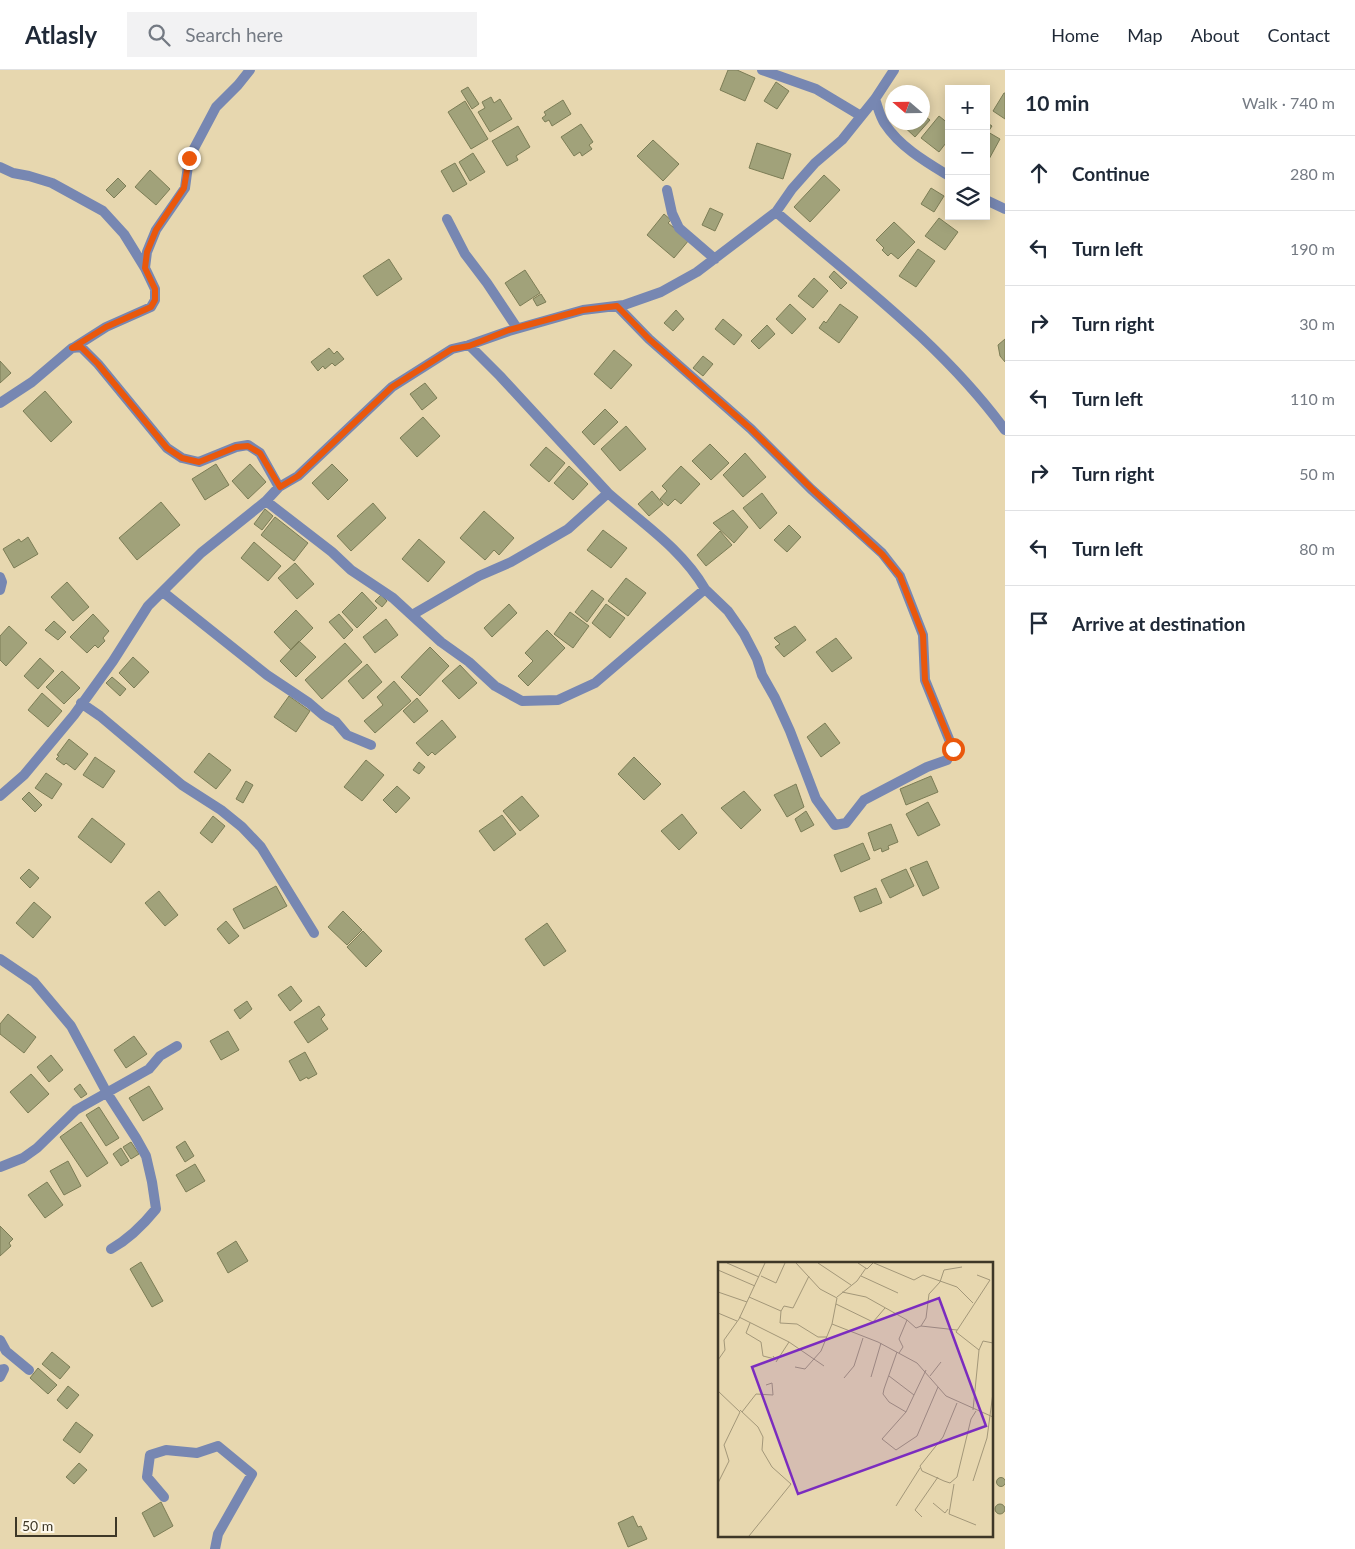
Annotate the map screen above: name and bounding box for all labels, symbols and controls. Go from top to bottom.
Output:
search box [127,12,477,57]
text: Atlasly [25,20,97,49]
icon: search [145,21,173,49]
text: Search here [185,23,283,46]
text: Home [1051,24,1099,46]
text: Map [1127,24,1163,46]
text: About [1191,24,1240,46]
text: Contact [1268,24,1330,46]
north arrow [885,85,930,130]
map controls [945,85,990,220]
button: + [945,85,990,130]
text: 10 min [1025,90,1089,115]
text: Walk · 740 m [1242,93,1335,112]
button: − [945,130,990,175]
route end [178,147,201,170]
icon: ahead [1025,159,1053,187]
text: Continue [1072,162,1150,185]
text: 280 m [1290,164,1335,183]
button: layers [945,175,990,220]
icon: left [1025,234,1053,262]
text: Turn left [1072,237,1143,260]
text: 190 m [1290,239,1335,258]
icon: right [1025,309,1053,337]
text: Turn right [1072,312,1154,335]
text: 30 m [1299,314,1335,333]
icon: left [1025,384,1053,412]
text: Turn left [1072,387,1143,410]
text: 110 m [1290,389,1335,408]
icon: right [1025,459,1053,487]
text: Turn right [1072,462,1154,485]
text: 50 m [1299,464,1335,483]
icon: left [1025,534,1053,562]
text: Turn left [1072,537,1143,560]
text: 80 m [1299,539,1335,558]
icon: arrive [1025,609,1053,637]
text: Arrive at destination [1072,612,1245,635]
route start [942,738,965,761]
inset map [718,1262,992,1536]
scale bar [15,1514,118,1537]
text: 50 m [22,1517,53,1534]

